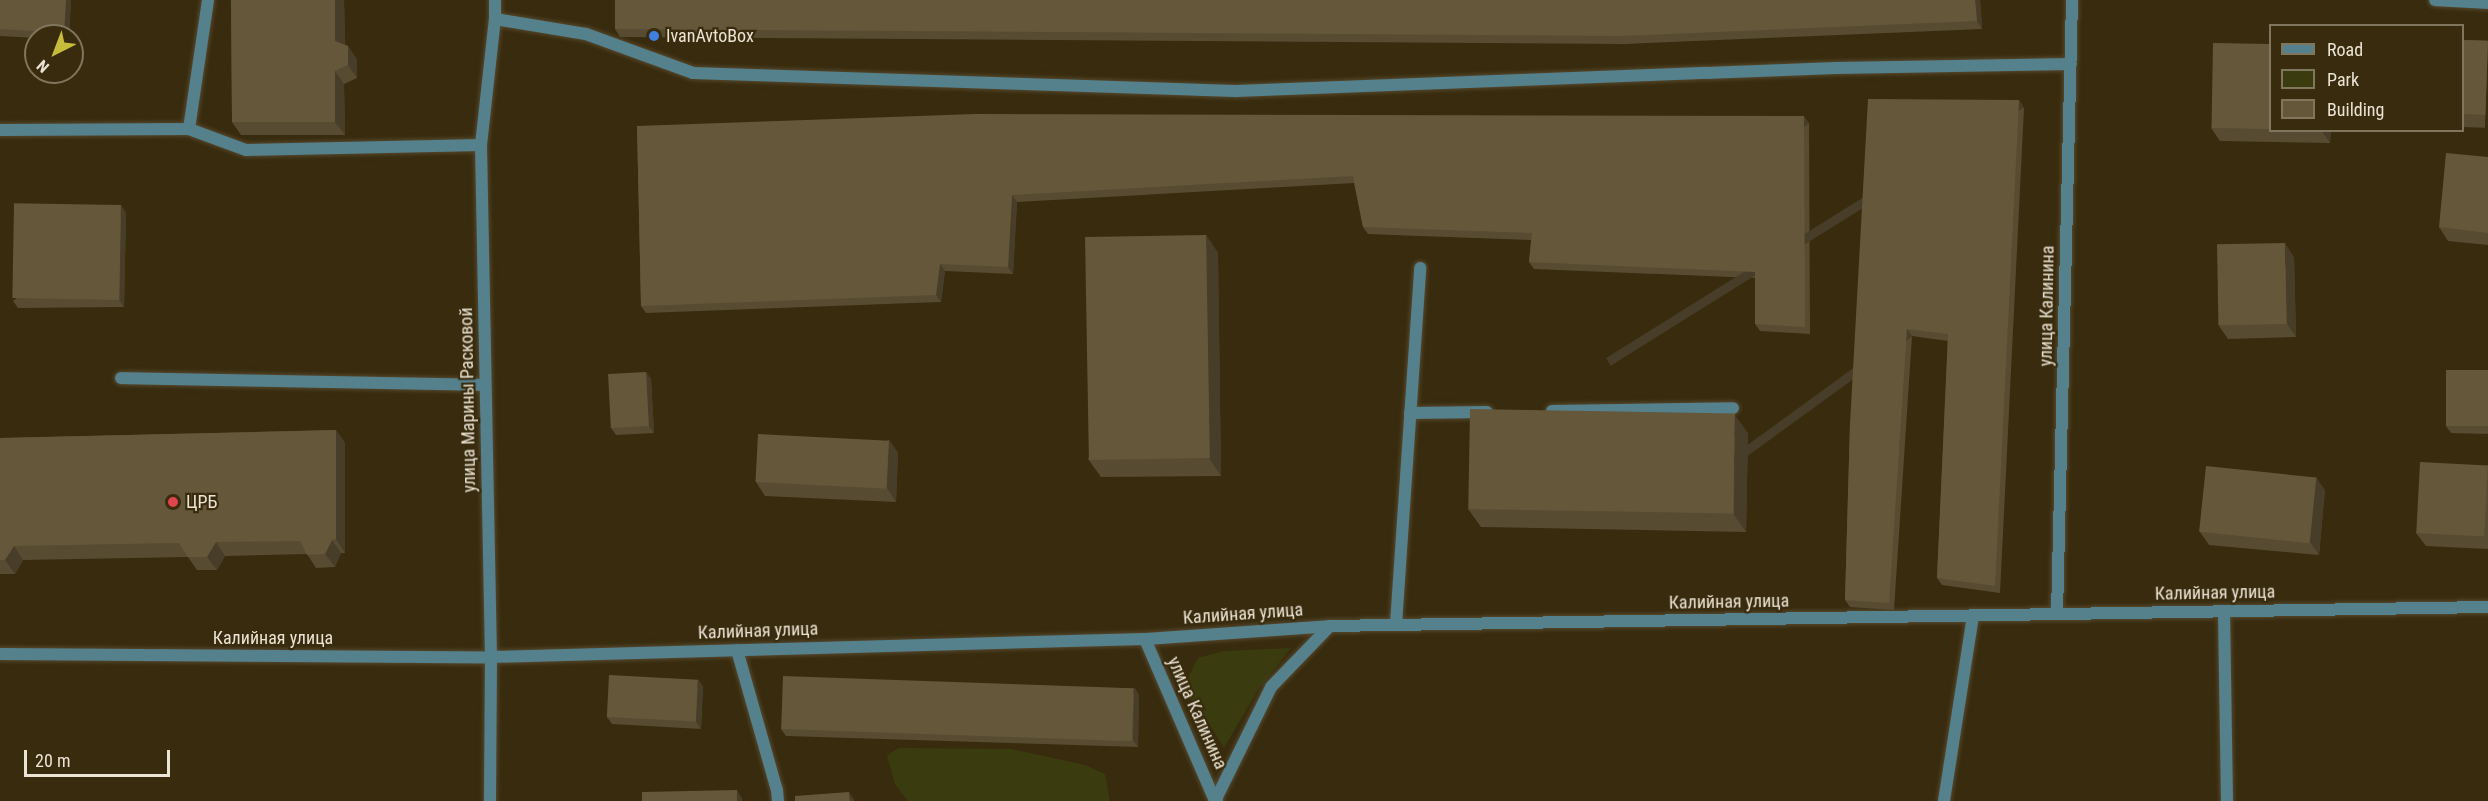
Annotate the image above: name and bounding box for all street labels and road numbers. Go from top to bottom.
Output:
street label: улица Калинина [2035,245,2059,367]
street label: улица Марины Расковой [456,307,480,493]
street label: Калийная улица [2155,581,2275,605]
street label: Калийная улица [1669,590,1789,614]
street label: Калийная улица [1182,599,1304,629]
street label: Калийная улица [697,618,819,644]
street label: Калийная улица [213,627,333,649]
street label: улица Калинина [1163,653,1231,773]

